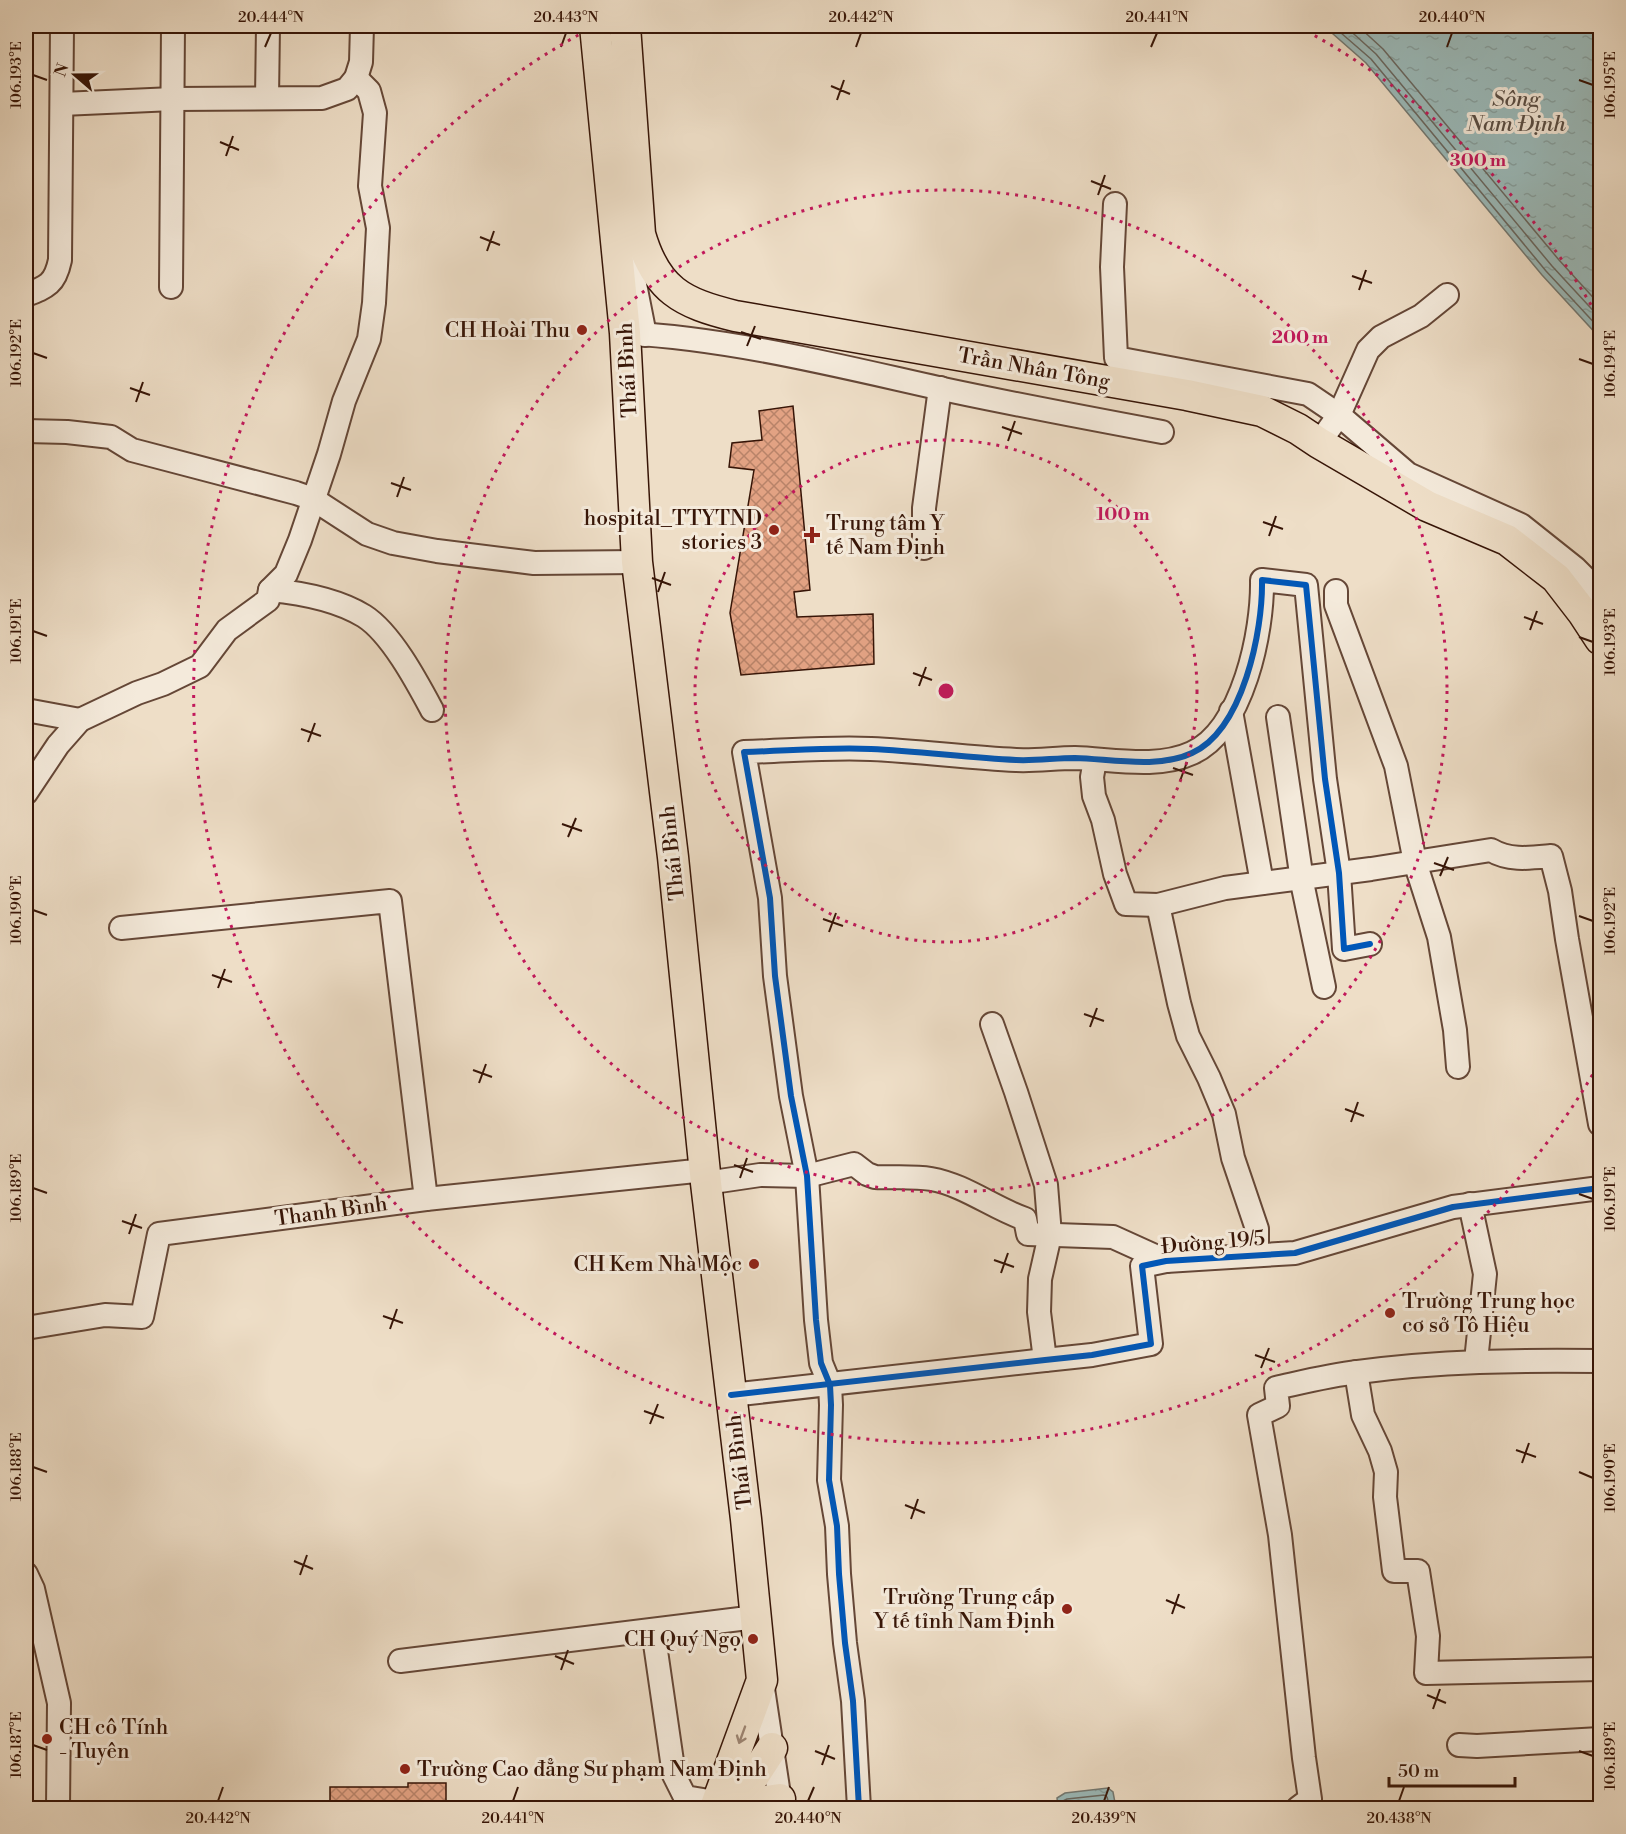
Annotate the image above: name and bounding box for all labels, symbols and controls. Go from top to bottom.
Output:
text: 20.444°N [238,8,304,27]
text: 20.443°N [534,8,598,27]
text: 20.442°N [828,8,894,27]
text: 20.441°N [1125,8,1189,27]
text: 20.440°N [1419,8,1485,27]
text: 106.193°E [7,41,26,109]
north arrow [45,45,105,105]
text: 106.195°E [1601,51,1620,119]
text: N [50,61,74,80]
water label: Sông Nam Định [1465,86,1566,138]
text: 300 m [1450,149,1507,172]
place label: CH Hoài Thu [445,318,570,344]
text: 106.192°E [7,319,26,387]
street label: Thái Bình [612,321,643,418]
marker: CH Hoài Thu [575,323,589,337]
text: 200 m [1272,326,1329,349]
text: 106.194°E [1601,330,1620,398]
street label: Trần Nhân Tông [956,343,1112,395]
text: 100 m [1096,503,1150,526]
place label: hospital_TTYTND stories 3 [584,506,762,556]
place label: Trung tâm Y tế Nam Định [826,511,946,561]
marker: hospital_TTYTND stories 3 [767,523,781,537]
marker: Trung tâm Y tế Nam Định [803,526,821,544]
text: 106.191°E [7,598,26,664]
text: 106.193°E [1601,608,1620,676]
centre of rings [936,681,956,701]
street label: Thái Bình [655,804,691,902]
text: 106.190°E [7,875,26,945]
text: 106.192°E [1601,887,1620,955]
text: 106.189°E [7,1154,26,1222]
text: 106.191°E [1601,1166,1620,1232]
street label: Thanh Bình [273,1191,390,1233]
street label: Đường 19/5 [1160,1225,1266,1260]
place label: CH Kem Nhà Mộc [574,1252,742,1278]
marker: CH Kem Nhà Mộc [747,1257,761,1271]
place label: Trường Trung học cơ sở Tô Hiệu [1402,1289,1575,1339]
marker: Trường Trung học cơ sở Tô Hiệu [1383,1306,1397,1320]
street label: Thái Bình [721,1412,759,1511]
text: 106.188°E [7,1432,26,1502]
text: 106.190°E [1601,1443,1620,1513]
place label: Trường Trung cấp Y tế tỉnh Nam Định [873,1585,1055,1635]
marker: Trường Trung cấp Y tế tỉnh Nam Định [1060,1602,1074,1616]
place label: CH Quý Ngọ [624,1627,741,1653]
marker: CH Quý Ngọ [746,1632,760,1646]
text: 106.187°E [7,1711,26,1779]
place label: CH cô Tính - Tuyên [59,1715,169,1765]
text: 106.189°E [1601,1722,1620,1790]
one-way arrow [736,1726,747,1744]
marker: CH cô Tính - Tuyên [40,1732,54,1746]
scale bar [1389,1750,1515,1788]
place label: Trường Cao đẳng Sư phạm Nam Định [417,1757,767,1783]
text: 50 m [1398,1760,1440,1783]
marker: Trường Cao đẳng Sư phạm Nam Định [398,1762,412,1776]
text: 20.442°N [185,1809,251,1828]
text: 20.441°N [481,1809,545,1828]
text: 20.440°N [775,1809,841,1828]
text: 20.439°N [1072,1809,1136,1828]
text: 20.438°N [1367,1809,1431,1828]

